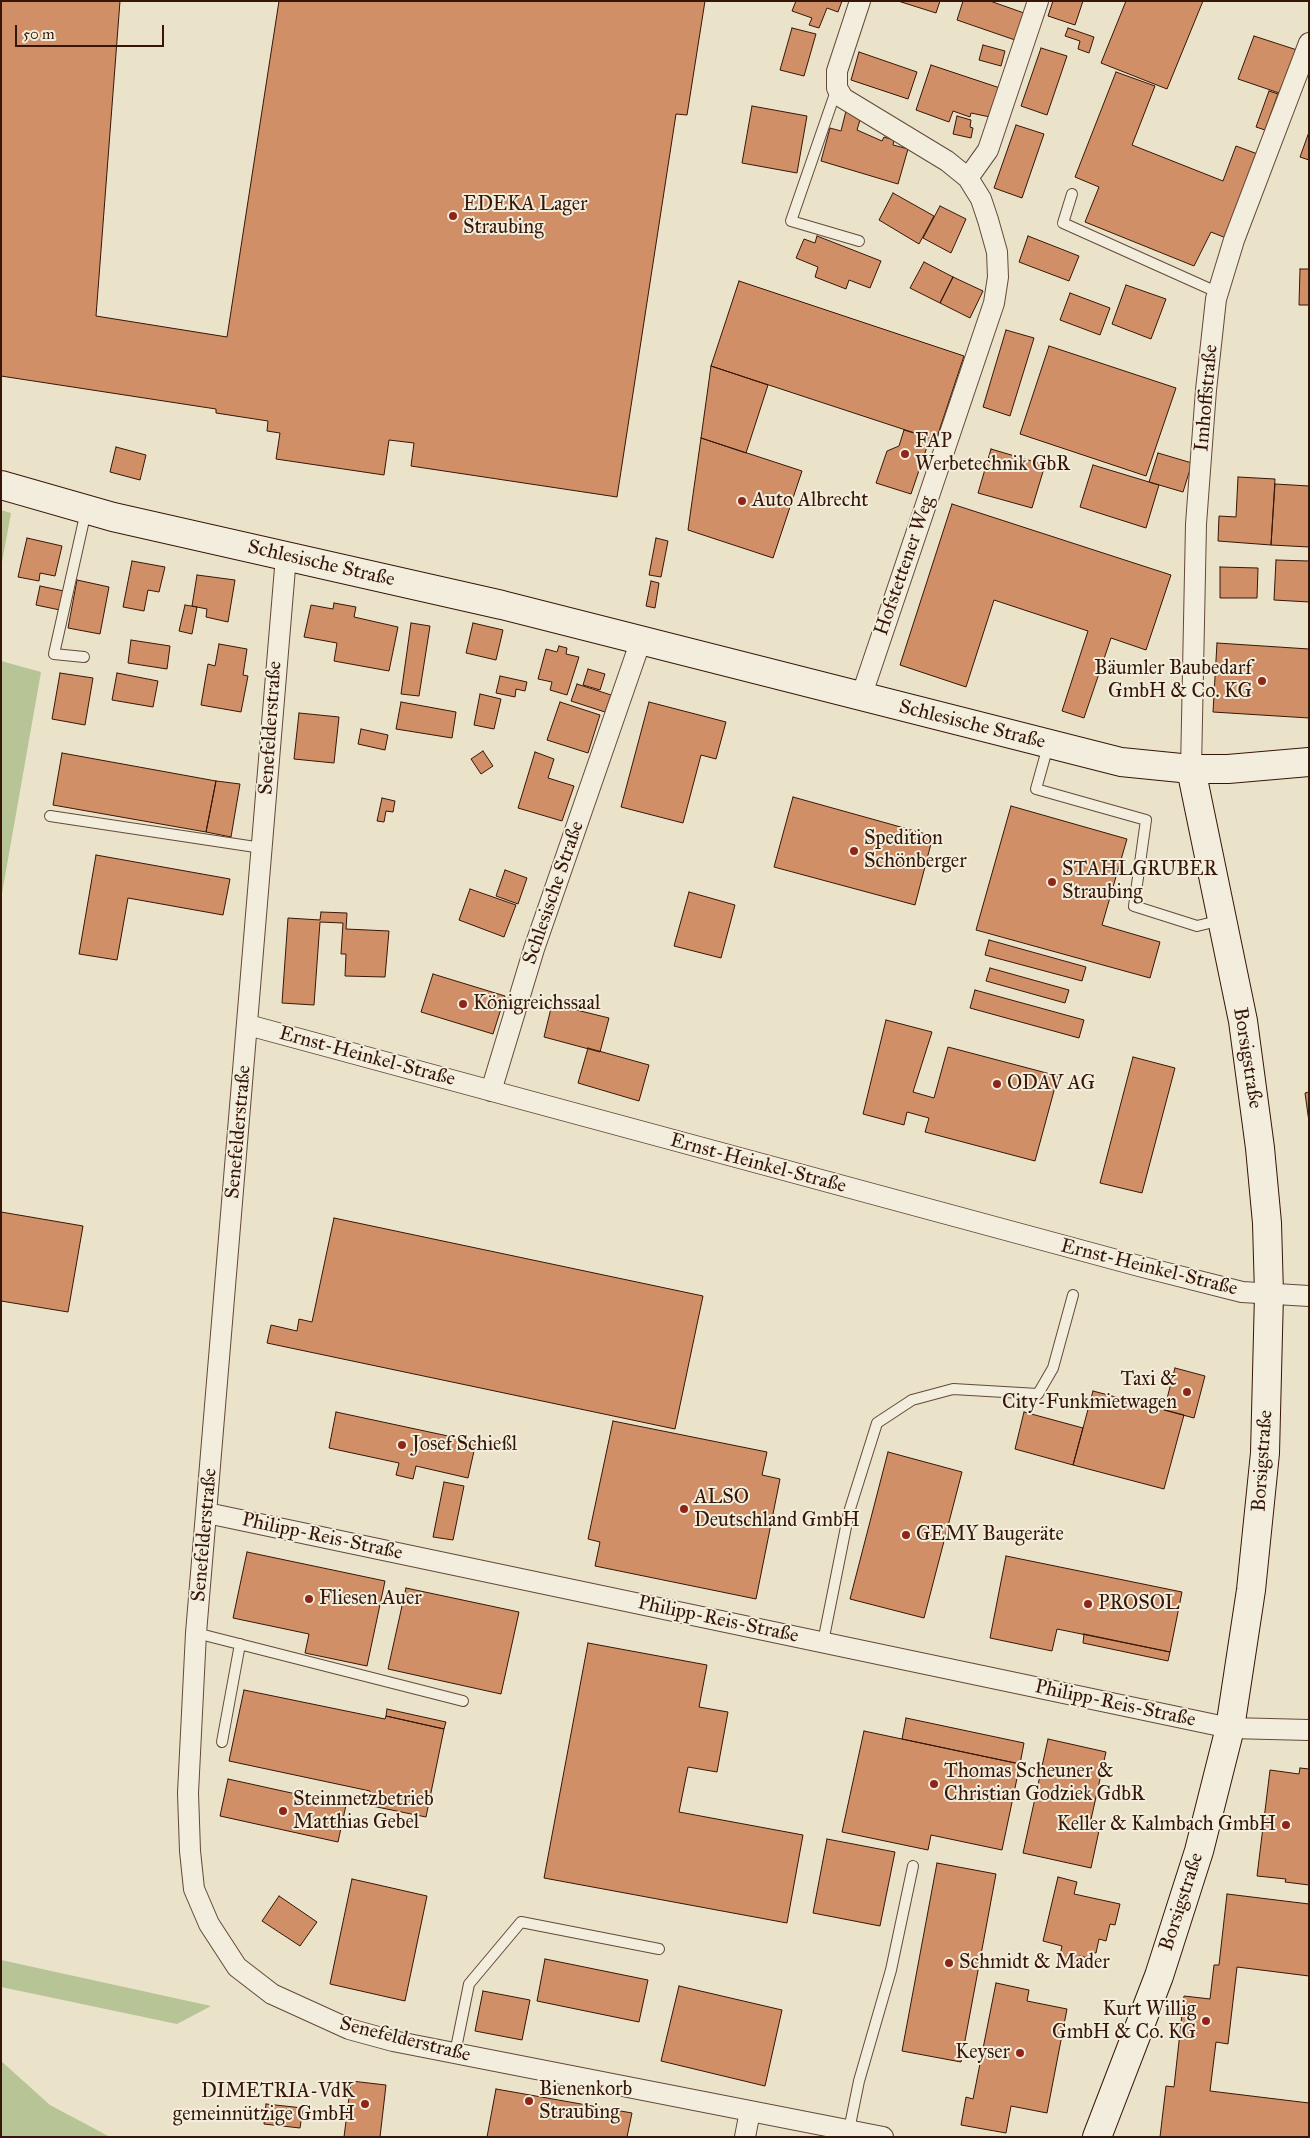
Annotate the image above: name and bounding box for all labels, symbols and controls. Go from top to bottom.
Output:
scale bar [18,15,166,47]
text: 50 m [23,25,55,43]
place label: EDEKA Lager Straubing [463,193,588,240]
marker: EDEKA Lager Straubing [447,210,459,222]
street label: Imhoffstraße [1190,343,1224,453]
place label: FAP Werbetechnik GbR [915,430,1070,477]
marker: FAP Werbetechnik GbR [899,448,911,460]
place label: Auto Albrecht [752,489,868,513]
street label: Hofstettener Weg [870,493,940,639]
marker: Auto Albrecht [736,495,748,507]
street label: Schlesische Straße [245,535,397,593]
place label: Bäumler Baubedarf GmbH & Co. KG [1094,657,1252,704]
street label: Senefelderstraße [254,660,288,796]
marker: Bäumler Baubedarf GmbH & Co. KG [1256,675,1268,687]
street label: Schlesische Straße [896,695,1048,755]
street label: Schlesische Straße [518,818,590,968]
place label: Spedition Schönberger [864,827,967,874]
marker: Spedition Schönberger [848,845,860,857]
place label: STAHLGRUBER Straubing [1062,858,1218,905]
marker: STAHLGRUBER Straubing [1046,876,1058,888]
place label: Königreichssaal [473,992,600,1016]
marker: Königreichssaal [457,998,469,1010]
street label: Borsigstraße [1227,1006,1267,1110]
street label: Ernst-Heinkel-Straße [276,1022,458,1092]
street label: Senefelderstraße [221,1064,257,1200]
place label: ODAV AG [1007,1072,1095,1096]
marker: ODAV AG [991,1078,1003,1090]
street label: Ernst-Heinkel-Straße [667,1129,849,1199]
street label: Ernst-Heinkel-Straße [1058,1234,1240,1302]
place label: Taxi & City-Funkmietwagen [1002,1368,1177,1415]
marker: Taxi & City-Funkmietwagen [1181,1386,1193,1398]
street label: Borsigstraße [1247,1409,1279,1513]
place label: Josef Schießl [412,1433,517,1457]
marker: Josef Schießl [396,1439,408,1451]
street label: Senefelderstraße [187,1467,223,1603]
place label: ALSO Deutschland GmbH [694,1486,860,1533]
marker: ALSO Deutschland GmbH [678,1503,690,1515]
street label: Philipp-Reis-Straße [239,1508,405,1566]
place label: GEMY Baugeräte [916,1523,1064,1547]
marker: GEMY Baugeräte [900,1529,912,1541]
place label: Fliesen Auer [319,1587,422,1611]
street label: Philipp-Reis-Straße [635,1591,801,1649]
place label: PROSOL [1098,1592,1180,1616]
marker: Fliesen Auer [303,1593,315,1605]
marker: PROSOL [1082,1598,1094,1610]
street label: Philipp-Reis-Straße [1032,1675,1198,1733]
place label: Thomas Scheuner & Christian Godziek GdbR [944,1760,1145,1807]
marker: Thomas Scheuner & Christian Godziek GdbR [928,1778,940,1790]
place label: Steinmetzbetrieb Matthias Gebel [293,1788,434,1835]
marker: Steinmetzbetrieb Matthias Gebel [277,1805,289,1817]
place label: Keller & Kalmbach GmbH [1057,1813,1276,1837]
marker: Keller & Kalmbach GmbH [1280,1819,1292,1831]
street label: Borsigstraße [1155,1850,1209,1954]
place label: Schmidt & Mader [959,1951,1110,1975]
marker: Schmidt & Mader [943,1957,955,1969]
place label: Kurt Willig GmbH & Co. KG [1052,1998,1196,2045]
street label: Senefelderstraße [337,2012,473,2068]
marker: Kurt Willig GmbH & Co. KG [1200,2015,1212,2027]
place label: Keyser [955,2041,1010,2065]
marker: Keyser [1014,2047,1026,2059]
place label: Bienenkorb Straubing [539,2078,632,2125]
place label: DIMETRIA-VdK gemeinnützige GmbH [173,2080,355,2127]
marker: Bienenkorb Straubing [523,2095,535,2107]
marker: DIMETRIA-VdK gemeinnützige GmbH [359,2098,371,2110]

